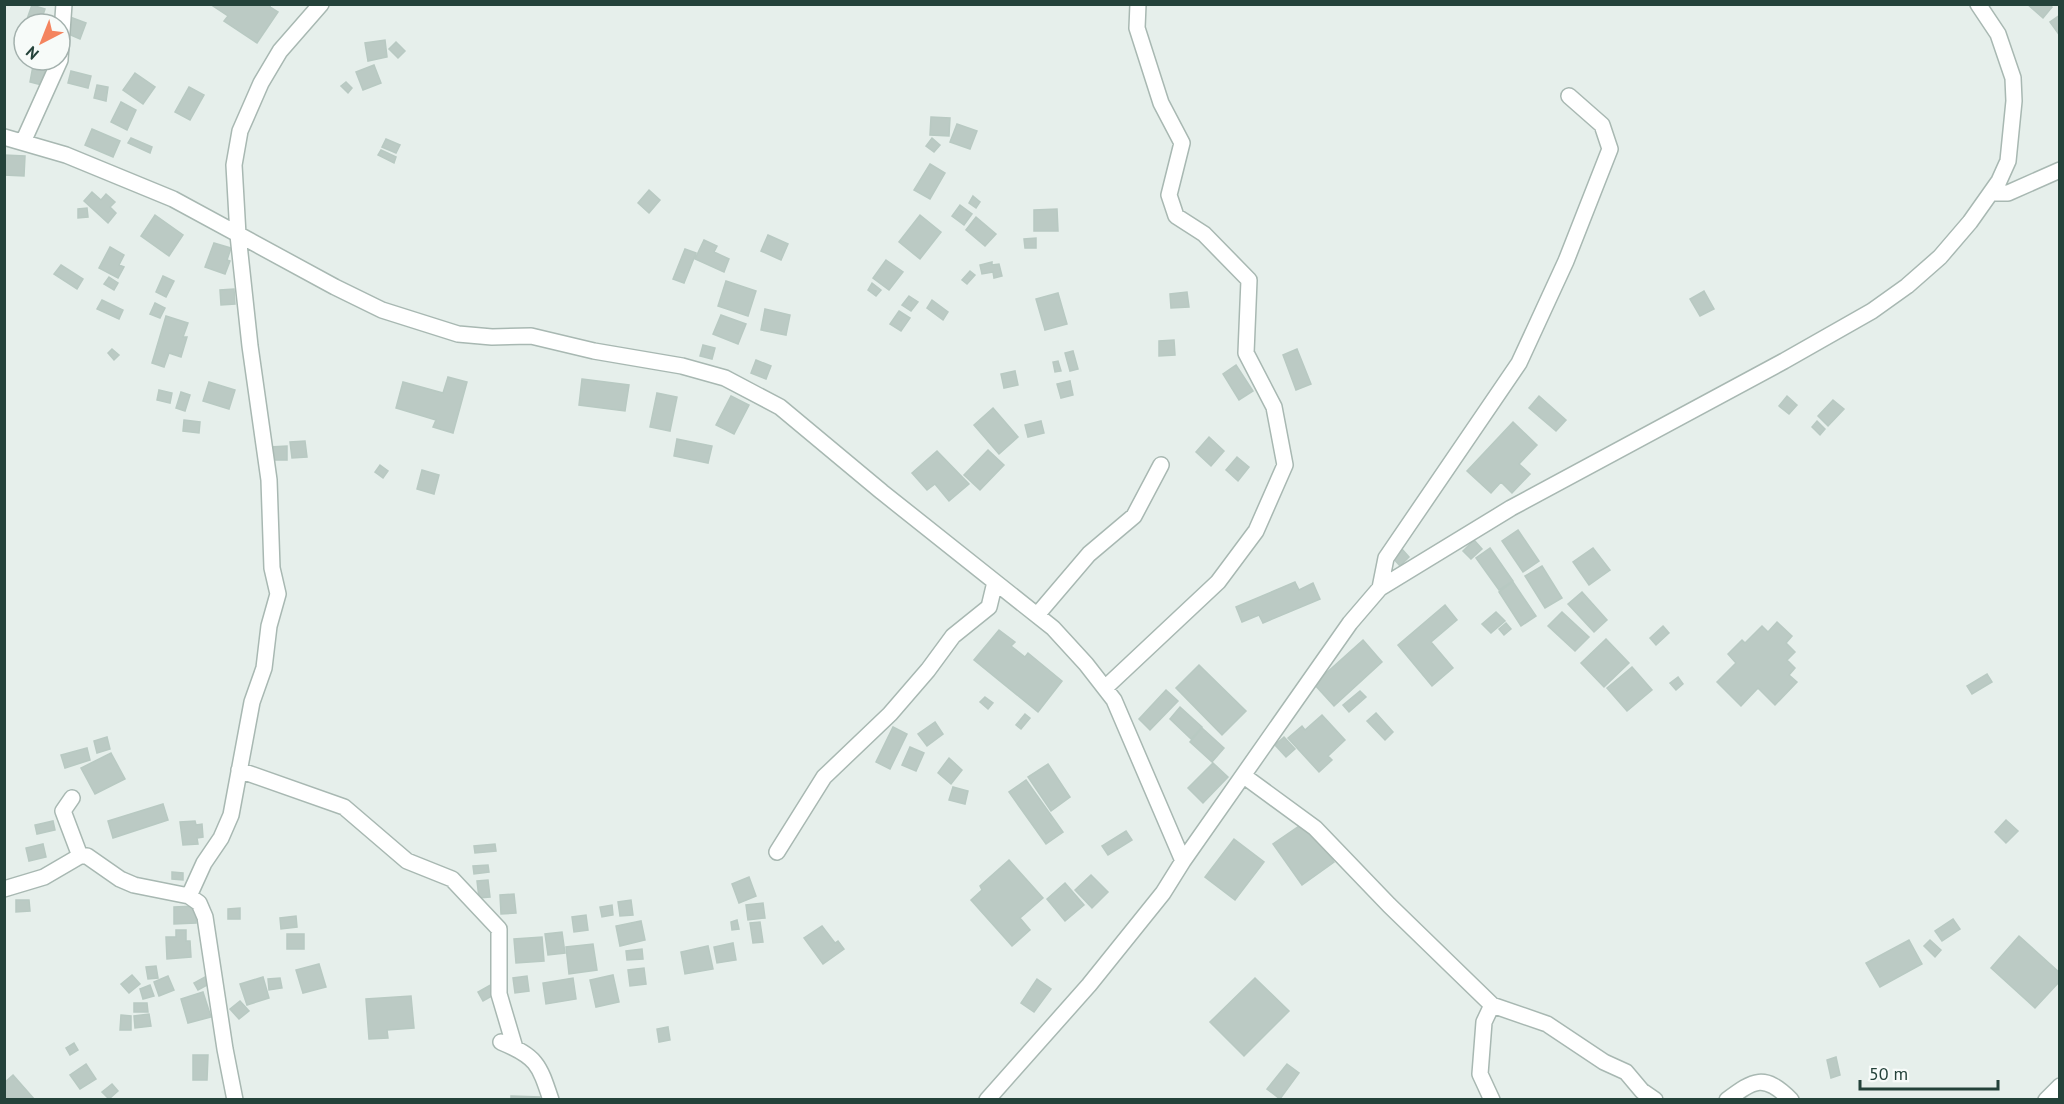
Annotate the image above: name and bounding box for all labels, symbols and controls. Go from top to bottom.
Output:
north arrow [12,12,72,72]
text: N [21,42,43,64]
scale bar [1860,1053,1998,1091]
text: 50 m [1869,1062,1908,1085]

